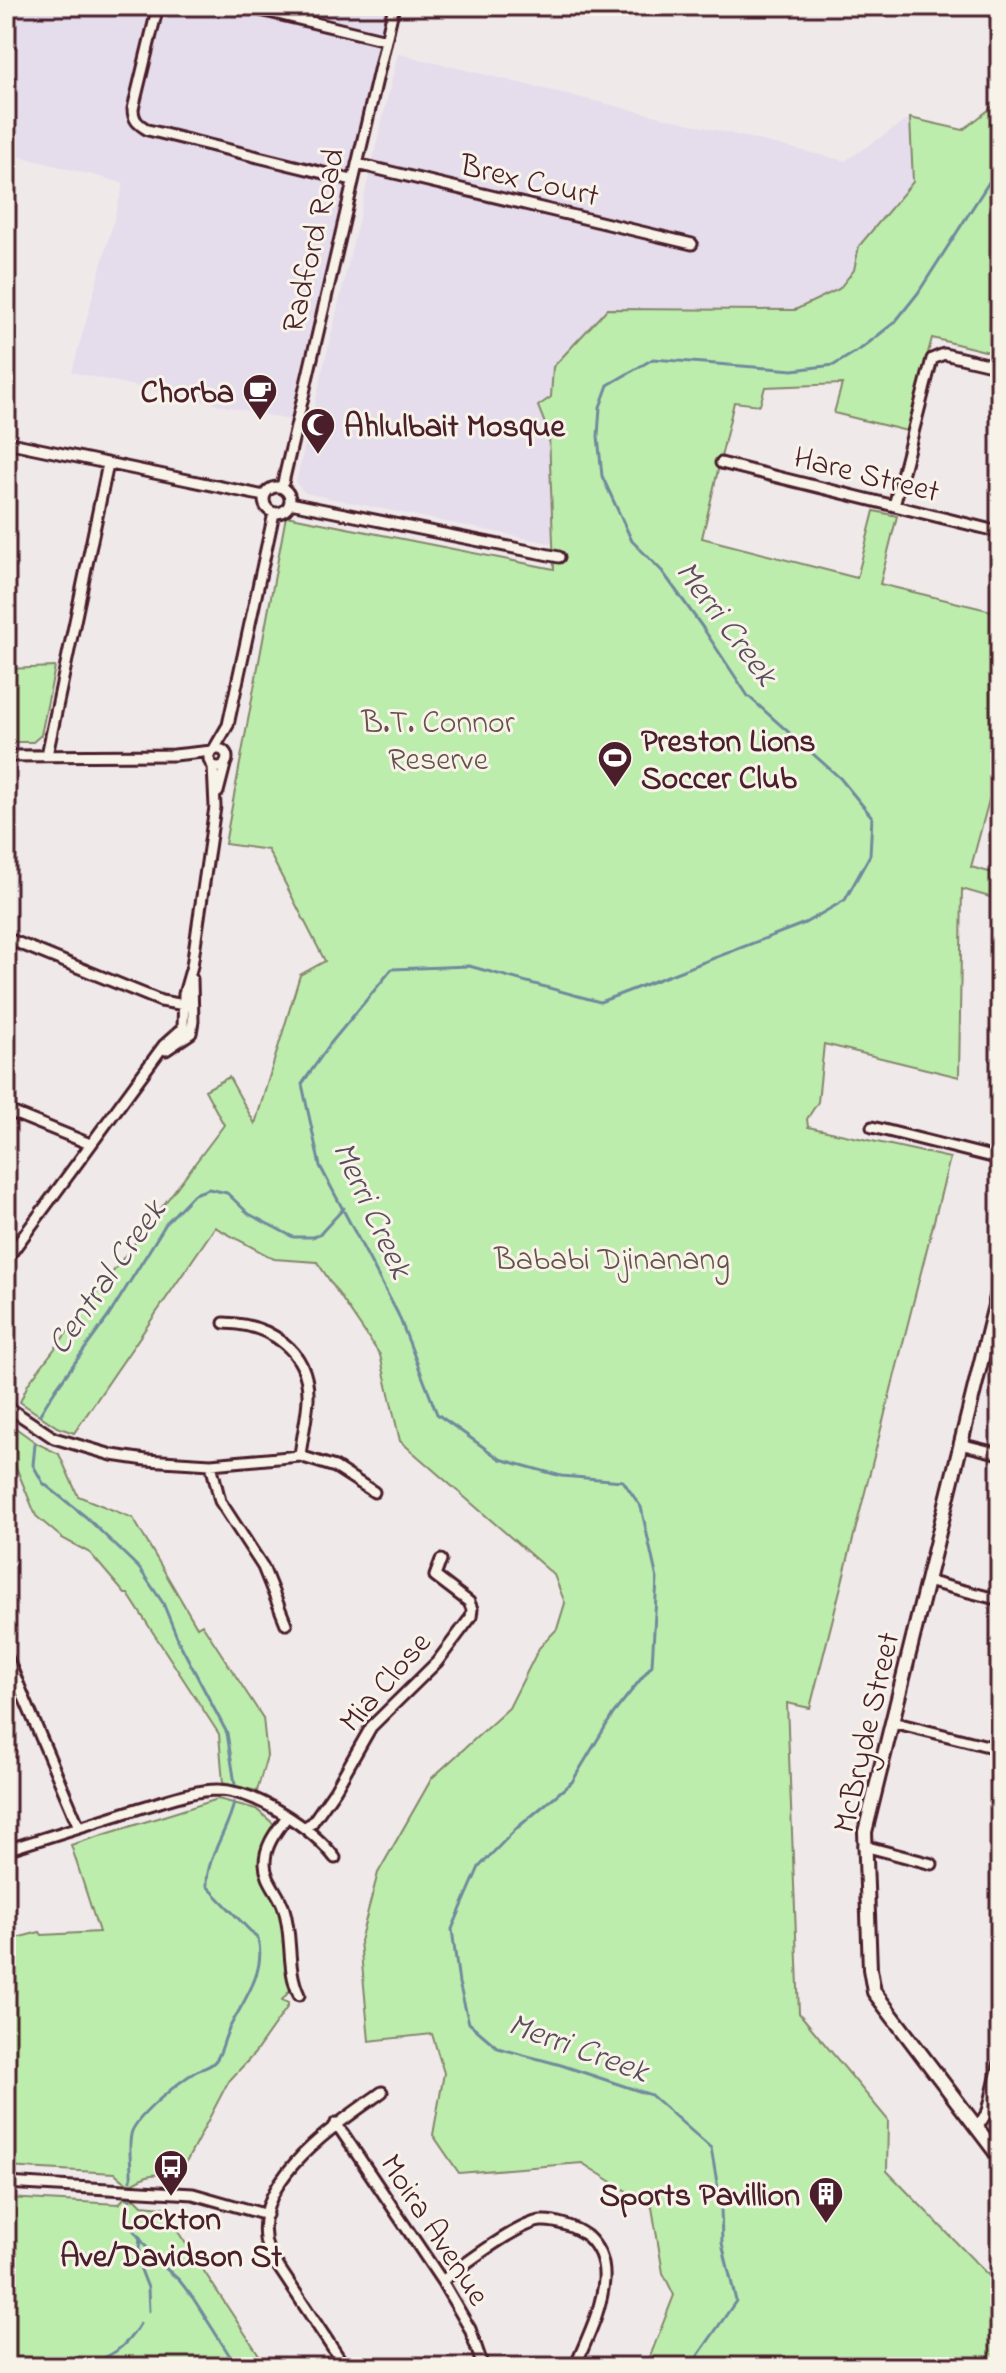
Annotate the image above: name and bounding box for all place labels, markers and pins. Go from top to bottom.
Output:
place label: Chorba [140,371,234,418]
cafe icon: Chorba [241,372,279,422]
place label: Ahlulbait Mosque [344,405,566,452]
mosque icon: Ahlulbait Mosque [299,406,337,456]
place label: Preston Lions Soccer Club [641,720,816,804]
sports icon: Preston Lions Soccer Club [596,739,634,789]
bus stop icon: Lockton Ave/Davidson St [152,2148,190,2198]
place label: Sports Pavillion [600,2174,800,2221]
building icon: Sports Pavillion [807,2175,845,2225]
place label: Lockton Ave/Davidson St [60,2198,282,2282]

